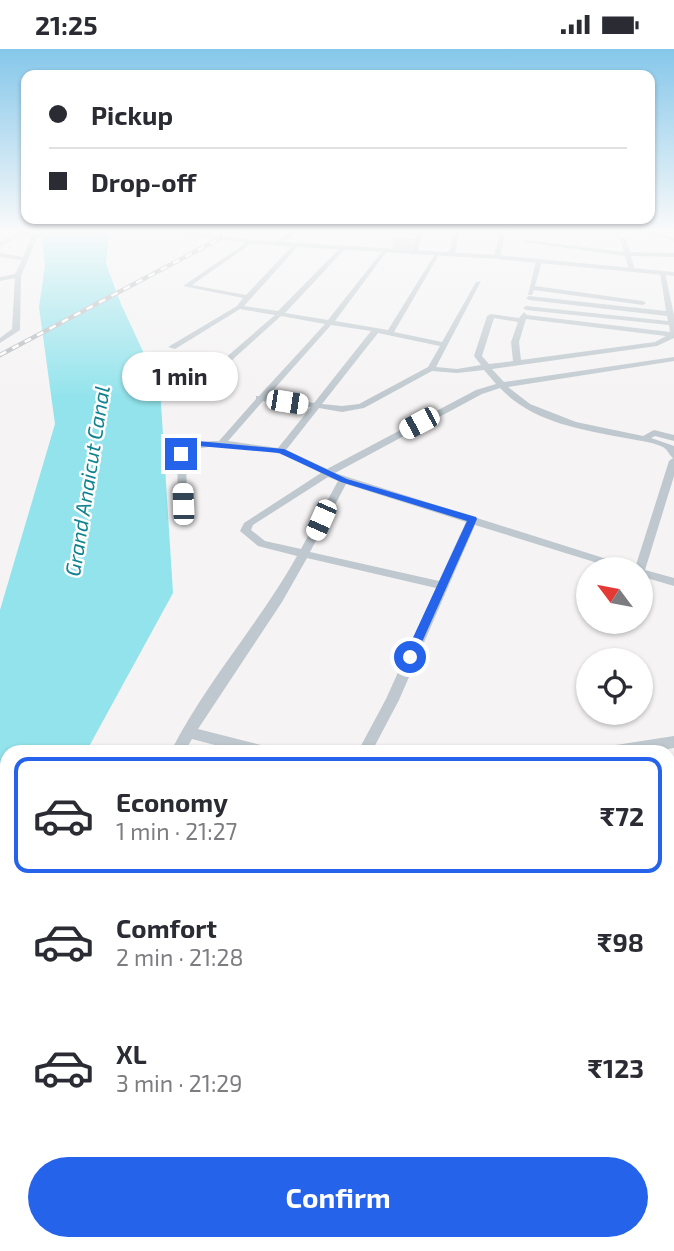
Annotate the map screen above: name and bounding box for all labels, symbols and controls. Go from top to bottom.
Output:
text: 21:25 [35,9,97,40]
text: Pickup [91,99,173,130]
text: Drop-off [91,166,196,197]
callout: 1 min [123,353,239,401]
text: 1 min [152,362,208,390]
water label: Grand Anaicut Canal [59,384,114,578]
car [265,388,310,416]
car [396,404,443,442]
route end [165,438,197,470]
car [172,483,195,525]
car [303,497,340,543]
north arrow [576,557,653,633]
map controls [576,557,653,725]
route start [394,641,426,673]
button: locate [576,648,653,725]
icon: car [32,784,95,847]
text: Economy [116,786,228,817]
text: ₹72 [600,800,644,831]
text: 1 min · 21:27 [116,817,237,845]
icon: car [32,910,95,973]
text: Comfort [116,912,217,943]
text: ₹98 [597,926,644,957]
text: 2 min · 21:28 [116,943,243,971]
icon: car [32,1036,95,1099]
text: XL [116,1038,147,1069]
text: ₹123 [588,1052,644,1083]
text: 3 min · 21:29 [116,1069,242,1097]
button: Confirm [28,1157,648,1237]

